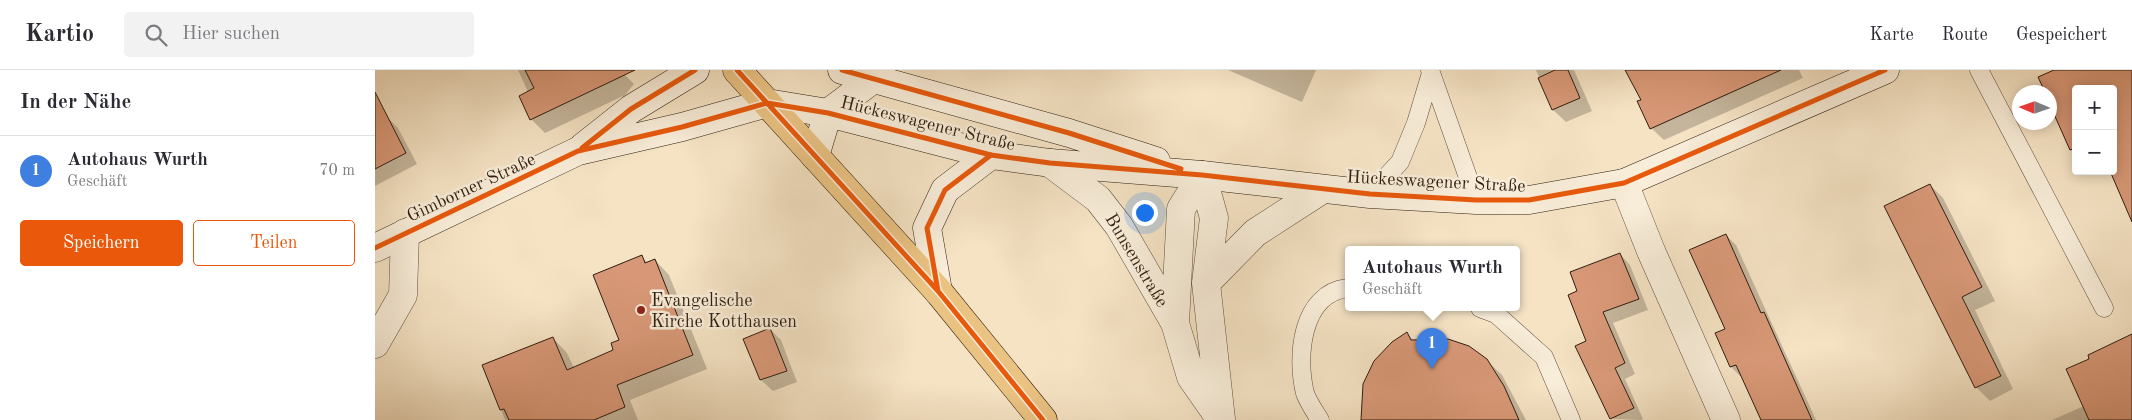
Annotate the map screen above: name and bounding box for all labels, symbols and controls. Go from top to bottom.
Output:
search box [124,12,474,57]
icon: search [142,21,170,49]
text: Kartio [25,23,94,47]
text: Hier suchen [182,25,280,44]
text: Karte [1869,26,1914,44]
text: Route [1942,26,1988,44]
text: Gespeichert [2016,26,2107,44]
north arrow [2012,85,2057,130]
map controls [2072,85,2117,175]
button: + [2072,85,2117,130]
text: In der Nähe [20,92,131,113]
street label: Hückeswagener Straße [839,94,1017,154]
button: − [2072,130,2117,175]
street label: Gimborner Straße [404,150,538,226]
text: Autohaus Wurth [67,151,208,170]
text: 1 [31,163,41,179]
text: 70 m [319,163,355,179]
street label: Hückeswagener Straße [1346,168,1526,196]
text: Geschäft [67,174,127,190]
your location [1132,200,1158,226]
street label: Bunsenstraße [1101,211,1171,310]
button: Speichern [20,220,183,266]
button: Teilen [193,220,355,266]
popup [1345,246,1520,311]
text: Autohaus Wurth [1362,259,1503,278]
text: Geschäft [1362,282,1422,298]
place label: Evangelische Kirche Kotthausen [651,292,797,331]
marker: Evangelische Kirche Kotthausen [635,304,647,316]
pin: 1 [1416,328,1448,369]

